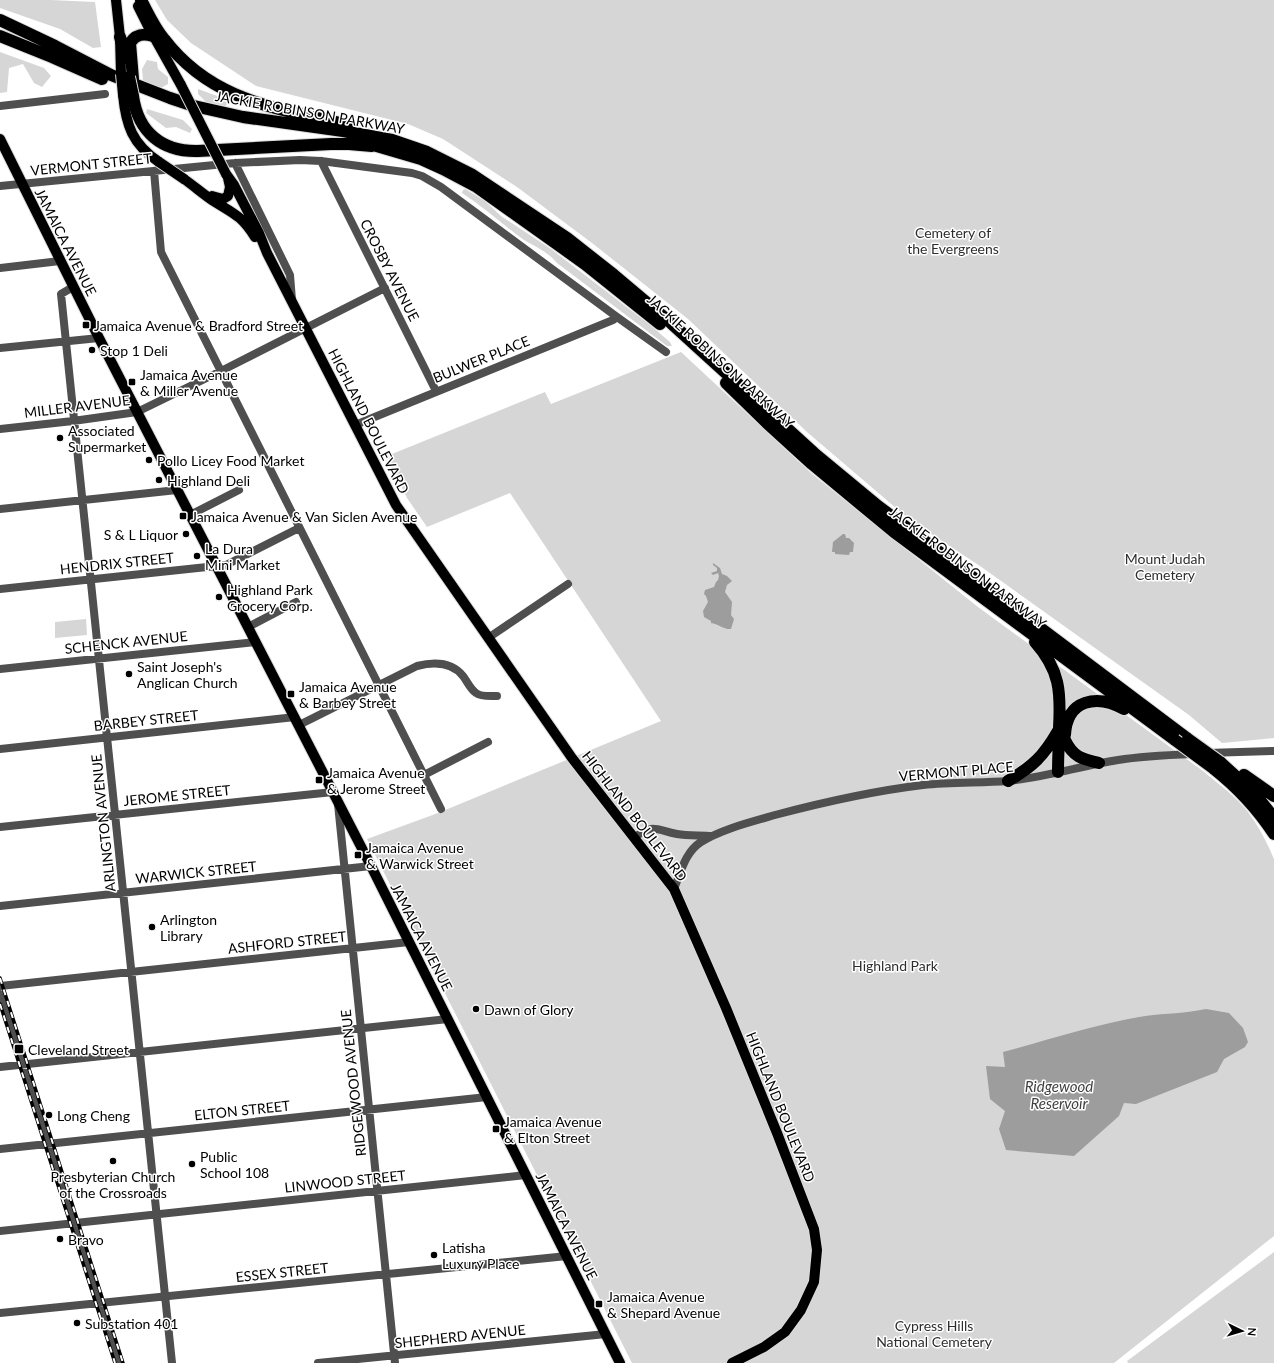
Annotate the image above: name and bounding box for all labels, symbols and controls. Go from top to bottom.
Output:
street label: JACKIE ROBINSON PARKWAY [214,87,406,137]
street label: VERMONT STREET [30,149,153,179]
street label: JAMAICA AVENUE [32,185,100,299]
street label: CROSBY AVENUE [357,216,423,324]
park label: Cemetery of the Evergreens [907,224,999,257]
street label: JACKIE ROBINSON PARKWAY [644,290,798,432]
place label: Jamaica Avenue & Bradford Street [94,317,303,334]
marker: Jamaica Avenue & Bradford Street [81,320,91,330]
street label: BULWER PLACE [430,332,532,386]
place label: Stop 1 Deli [100,342,168,359]
marker: Stop 1 Deli [87,345,97,355]
street label: HIGHLAND BOULEVARD [325,346,413,496]
place label: Jamaica Avenue & Miller Avenue [140,366,238,399]
marker: Jamaica Avenue & Miller Avenue [127,377,137,387]
street label: MILLER AVENUE [23,391,131,421]
place label: Associated Supermarket [68,422,146,455]
marker: Associated Supermarket [55,433,65,443]
place label: Pollo Licey Food Market [157,452,304,469]
marker: Pollo Licey Food Market [144,455,154,465]
place label: Highland Deli [167,472,250,489]
marker: Highland Deli [154,475,164,485]
street label: JACKIE ROBINSON PARKWAY [886,502,1050,632]
place label: Jamaica Avenue & Van Siclen Avenue [191,508,418,525]
marker: Jamaica Avenue & Van Siclen Avenue [178,511,188,521]
place label: S & L Liquor [104,526,178,543]
marker: S & L Liquor [181,529,191,539]
place label: La Dura Mini Market [205,540,280,573]
street label: HENDRIX STREET [59,548,176,577]
park label: Mount Judah Cemetery [1125,550,1205,583]
marker: La Dura Mini Market [192,551,202,561]
place label: Highland Park Grocery Corp. [227,581,314,614]
marker: Highland Park Grocery Corp. [214,592,224,602]
street label: SCHENCK AVENUE [64,627,188,657]
place label: Saint Joseph's Anglican Church [137,658,238,691]
marker: Saint Joseph's Anglican Church [124,669,134,679]
place label: Jamaica Avenue & Barbey Street [299,678,397,711]
marker: Jamaica Avenue & Barbey Street [286,689,296,699]
street label: BARBEY STREET [93,706,200,734]
street label: HIGHLAND BOULEVARD [579,748,691,884]
street label: ARLINGTON AVENUE [87,753,119,893]
street label: VERMONT PLACE [898,758,1014,784]
place label: Jamaica Avenue & Jerome Street [327,764,425,797]
marker: Jamaica Avenue & Jerome Street [314,775,324,785]
street label: JEROME STREET [123,781,232,809]
place label: Jamaica Avenue & Warwick Street [366,839,474,872]
marker: Jamaica Avenue & Warwick Street [353,850,363,860]
street label: WARWICK STREET [135,857,258,887]
street label: JAMAICA AVENUE [388,880,456,994]
place label: Arlington Library [160,911,217,944]
marker: Arlington Library [147,922,157,932]
street label: ASHFORD STREET [227,927,348,957]
park label: Highland Park [852,957,939,974]
place label: Dawn of Glory [484,1001,574,1018]
marker: Dawn of Glory [471,1004,481,1014]
street label: RIDGEWOOD AVENUE [337,1009,369,1157]
street label: HIGHLAND BOULEVARD [743,1029,819,1185]
place label: Cleveland Street [28,1041,129,1058]
marker: Cleveland Street [13,1043,25,1055]
water label: Ridgewood Reservoir [1025,1077,1093,1112]
street label: ELTON STREET [193,1096,292,1123]
place label: Long Cheng [57,1107,130,1124]
marker: Long Cheng [44,1110,54,1120]
place label: Jamaica Avenue & Elton Street [504,1113,602,1146]
marker: Jamaica Avenue & Elton Street [491,1124,501,1134]
place label: Public School 108 [200,1148,269,1181]
marker: Presbyterian Church of the Crossroads [108,1156,118,1166]
marker: Public School 108 [187,1159,197,1169]
street label: LINWOOD STREET [284,1166,407,1196]
place label: Presbyterian Church of the Crossroads [51,1168,175,1201]
street label: JAMAICA AVENUE [533,1169,601,1283]
place label: Bravo [68,1231,104,1248]
marker: Bravo [55,1234,65,1244]
place label: Latisha Luxury Place [442,1239,520,1272]
marker: Latisha Luxury Place [429,1250,439,1260]
street label: ESSEX STREET [235,1259,330,1285]
place label: Jamaica Avenue & Shepard Avenue [607,1288,720,1321]
marker: Jamaica Avenue & Shepard Avenue [594,1299,604,1309]
north arrow [1222,1311,1262,1351]
place label: Substation 401 [85,1315,178,1332]
park label: Cypress Hills National Cemetery [876,1317,993,1350]
marker: Substation 401 [72,1318,82,1328]
street label: SHEPHERD AVENUE [394,1321,526,1351]
text: N [1246,1327,1259,1337]

